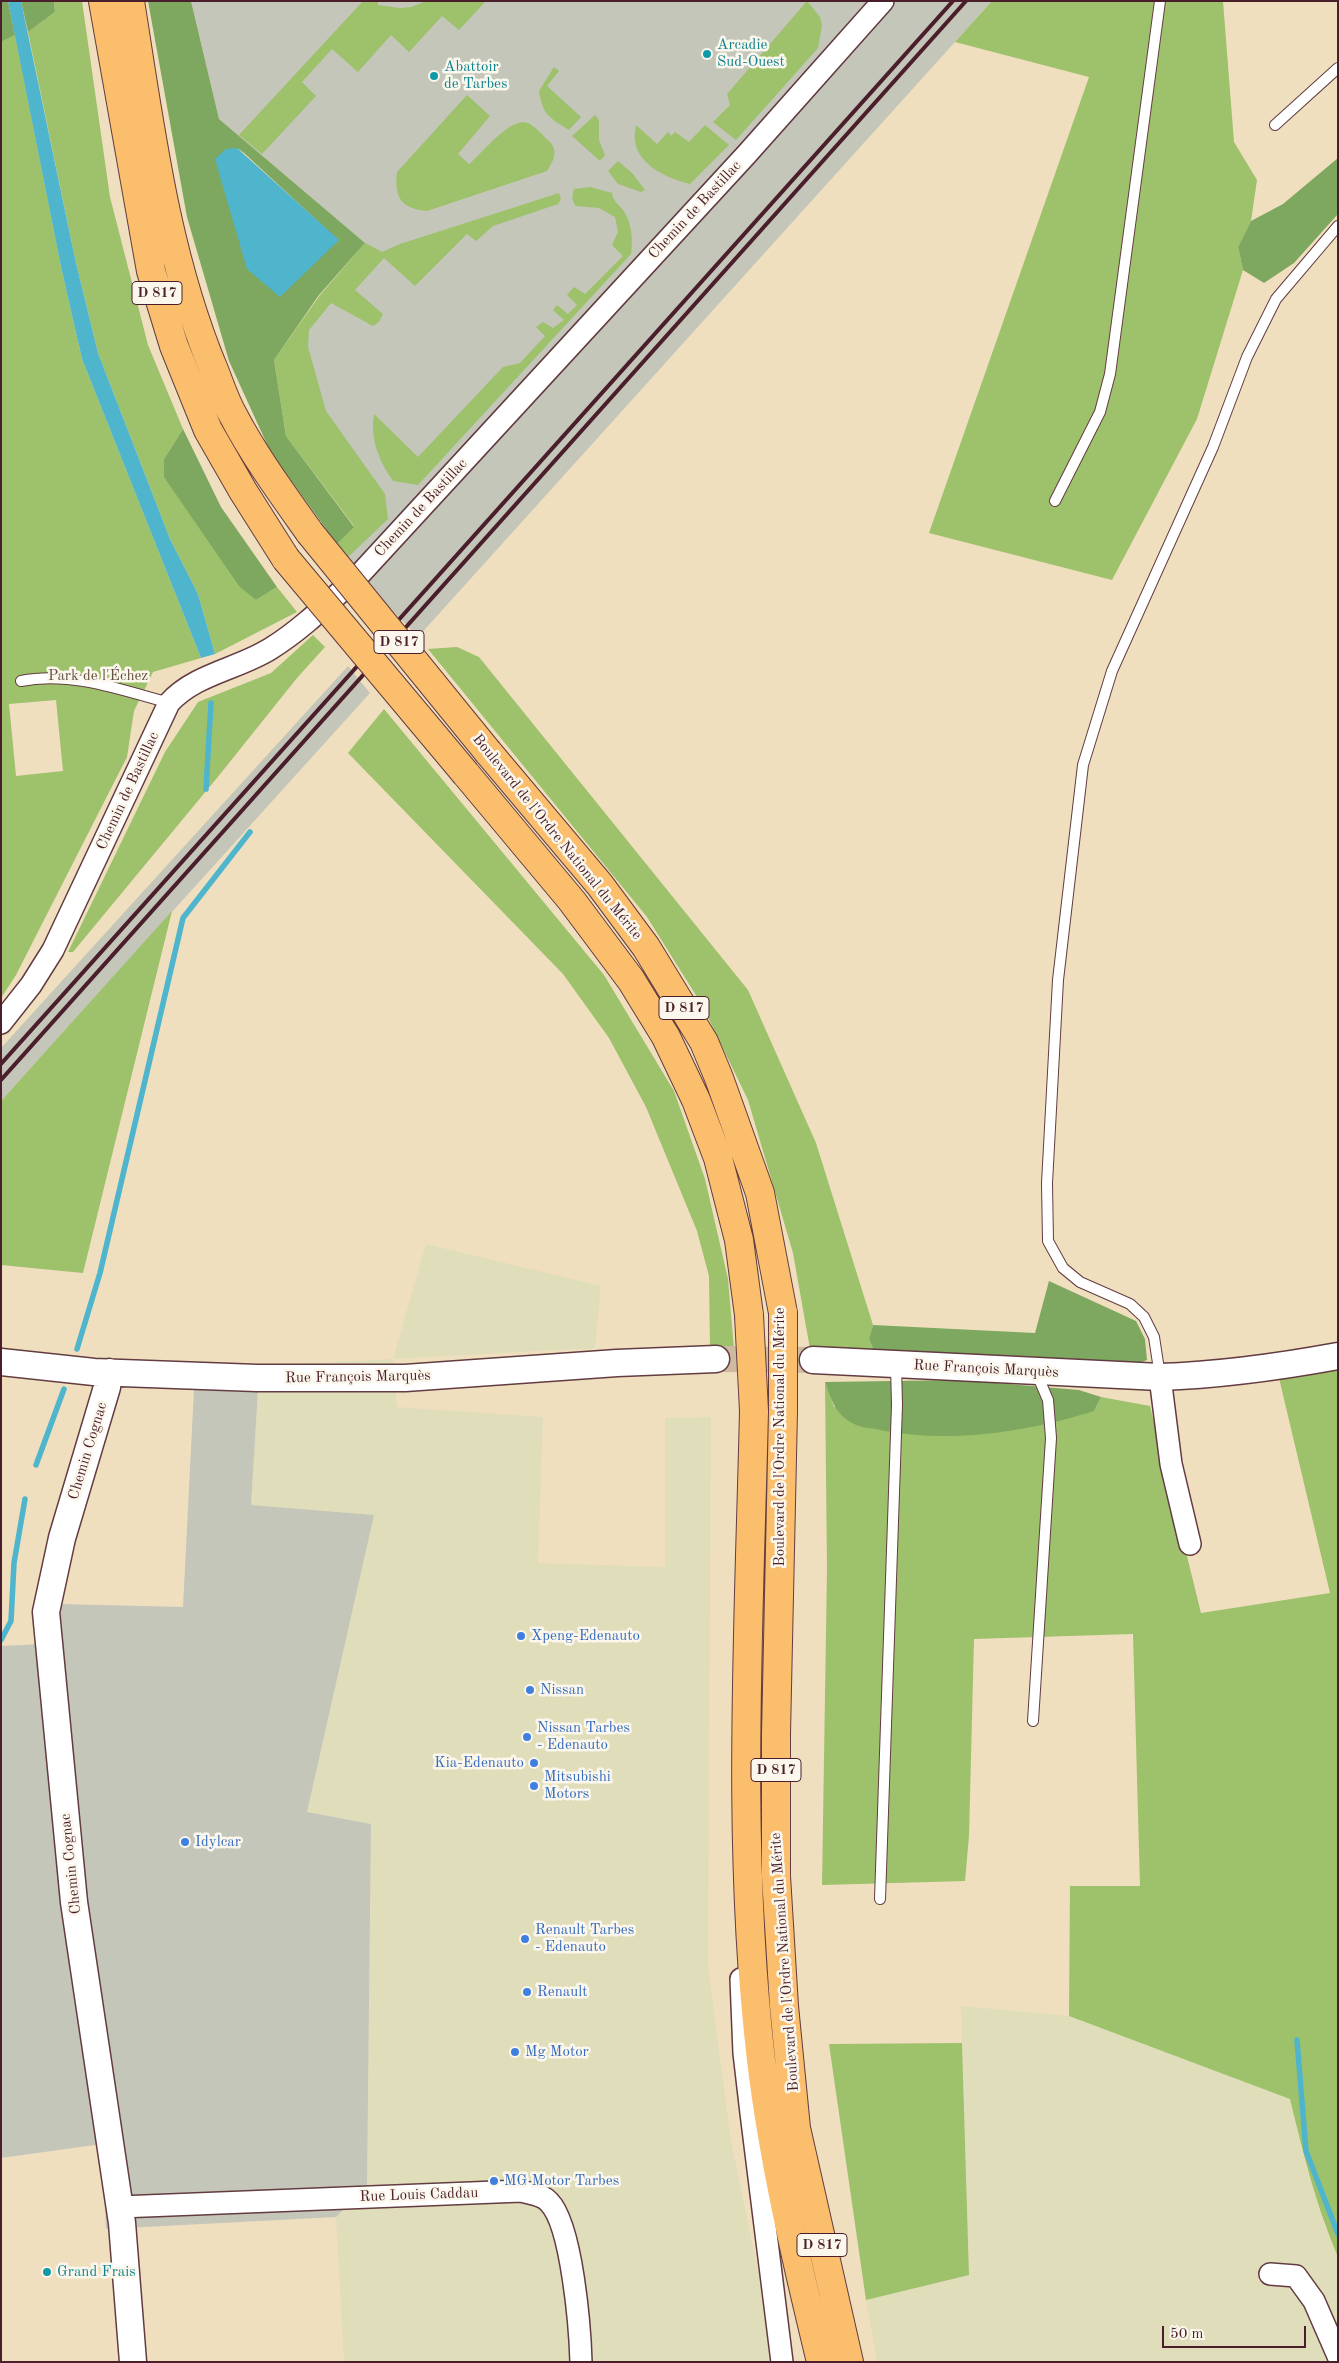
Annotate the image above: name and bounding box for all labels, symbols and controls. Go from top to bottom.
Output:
place label: Arcadie Sud-Ouest [717,36,785,71]
marker: Arcadie Sud-Ouest [701,48,713,60]
place label: Abattoir de Tarbes [444,58,508,93]
marker: Abattoir de Tarbes [428,70,440,82]
street label: Chemin de Bastillac [645,157,745,263]
road number: D 817 [132,282,182,304]
street label: Chemin de Bastillac [371,455,471,561]
road number: D 817 [374,630,424,654]
park label: Park de l'Échez [48,667,148,685]
street label: Chemin de Bastillac [93,729,163,853]
street label: Boulevard de l'Ordre National du Mérite [468,731,646,943]
road number: D 817 [659,996,709,1020]
street label: Boulevard de l'Ordre National du Mérite [771,1307,789,1567]
street label: Rue François Marquès [913,1356,1059,1382]
street label: Rue François Marquès [285,1367,431,1387]
street label: Chemin Cognac [65,1400,111,1502]
place label: Xpeng-Edenauto [531,1627,640,1645]
marker: Xpeng-Edenauto [515,1630,527,1642]
place label: Nissan [540,1681,584,1699]
marker: Nissan [524,1684,536,1696]
place label: Nissan Tarbes - Edenauto [537,1719,630,1754]
marker: Nissan Tarbes - Edenauto [521,1731,533,1743]
place label: Kia-Edenauto [434,1754,524,1772]
marker: Kia-Edenauto [528,1757,540,1769]
road number: D 817 [751,1758,801,1782]
place label: Mitsubishi Motors [544,1768,611,1803]
marker: Mitsubishi Motors [528,1780,540,1792]
street label: Chemin Cognac [57,1813,85,1915]
street label: Boulevard de l'Ordre National du Mérite [767,1832,803,2092]
place label: Idylcar [195,1833,241,1851]
marker: Idylcar [179,1836,191,1848]
place label: Renault Tarbes - Edenauto [535,1921,634,1956]
marker: Renault Tarbes - Edenauto [519,1933,531,1945]
place label: Renault [537,1983,587,2001]
marker: Renault [521,1986,533,1998]
place label: Mg Motor [525,2043,589,2061]
marker: Mg Motor [509,2046,521,2058]
place label: MG Motor Tarbes [504,2172,619,2190]
marker: MG Motor Tarbes [488,2175,500,2187]
street label: Rue Louis Caddau [359,2184,479,2206]
road number: D 817 [797,2234,847,2256]
place label: Grand Frais [57,2263,136,2281]
marker: Grand Frais [41,2266,53,2278]
scale bar [1164,2316,1308,2348]
text: 50 m [1170,2327,1204,2342]

